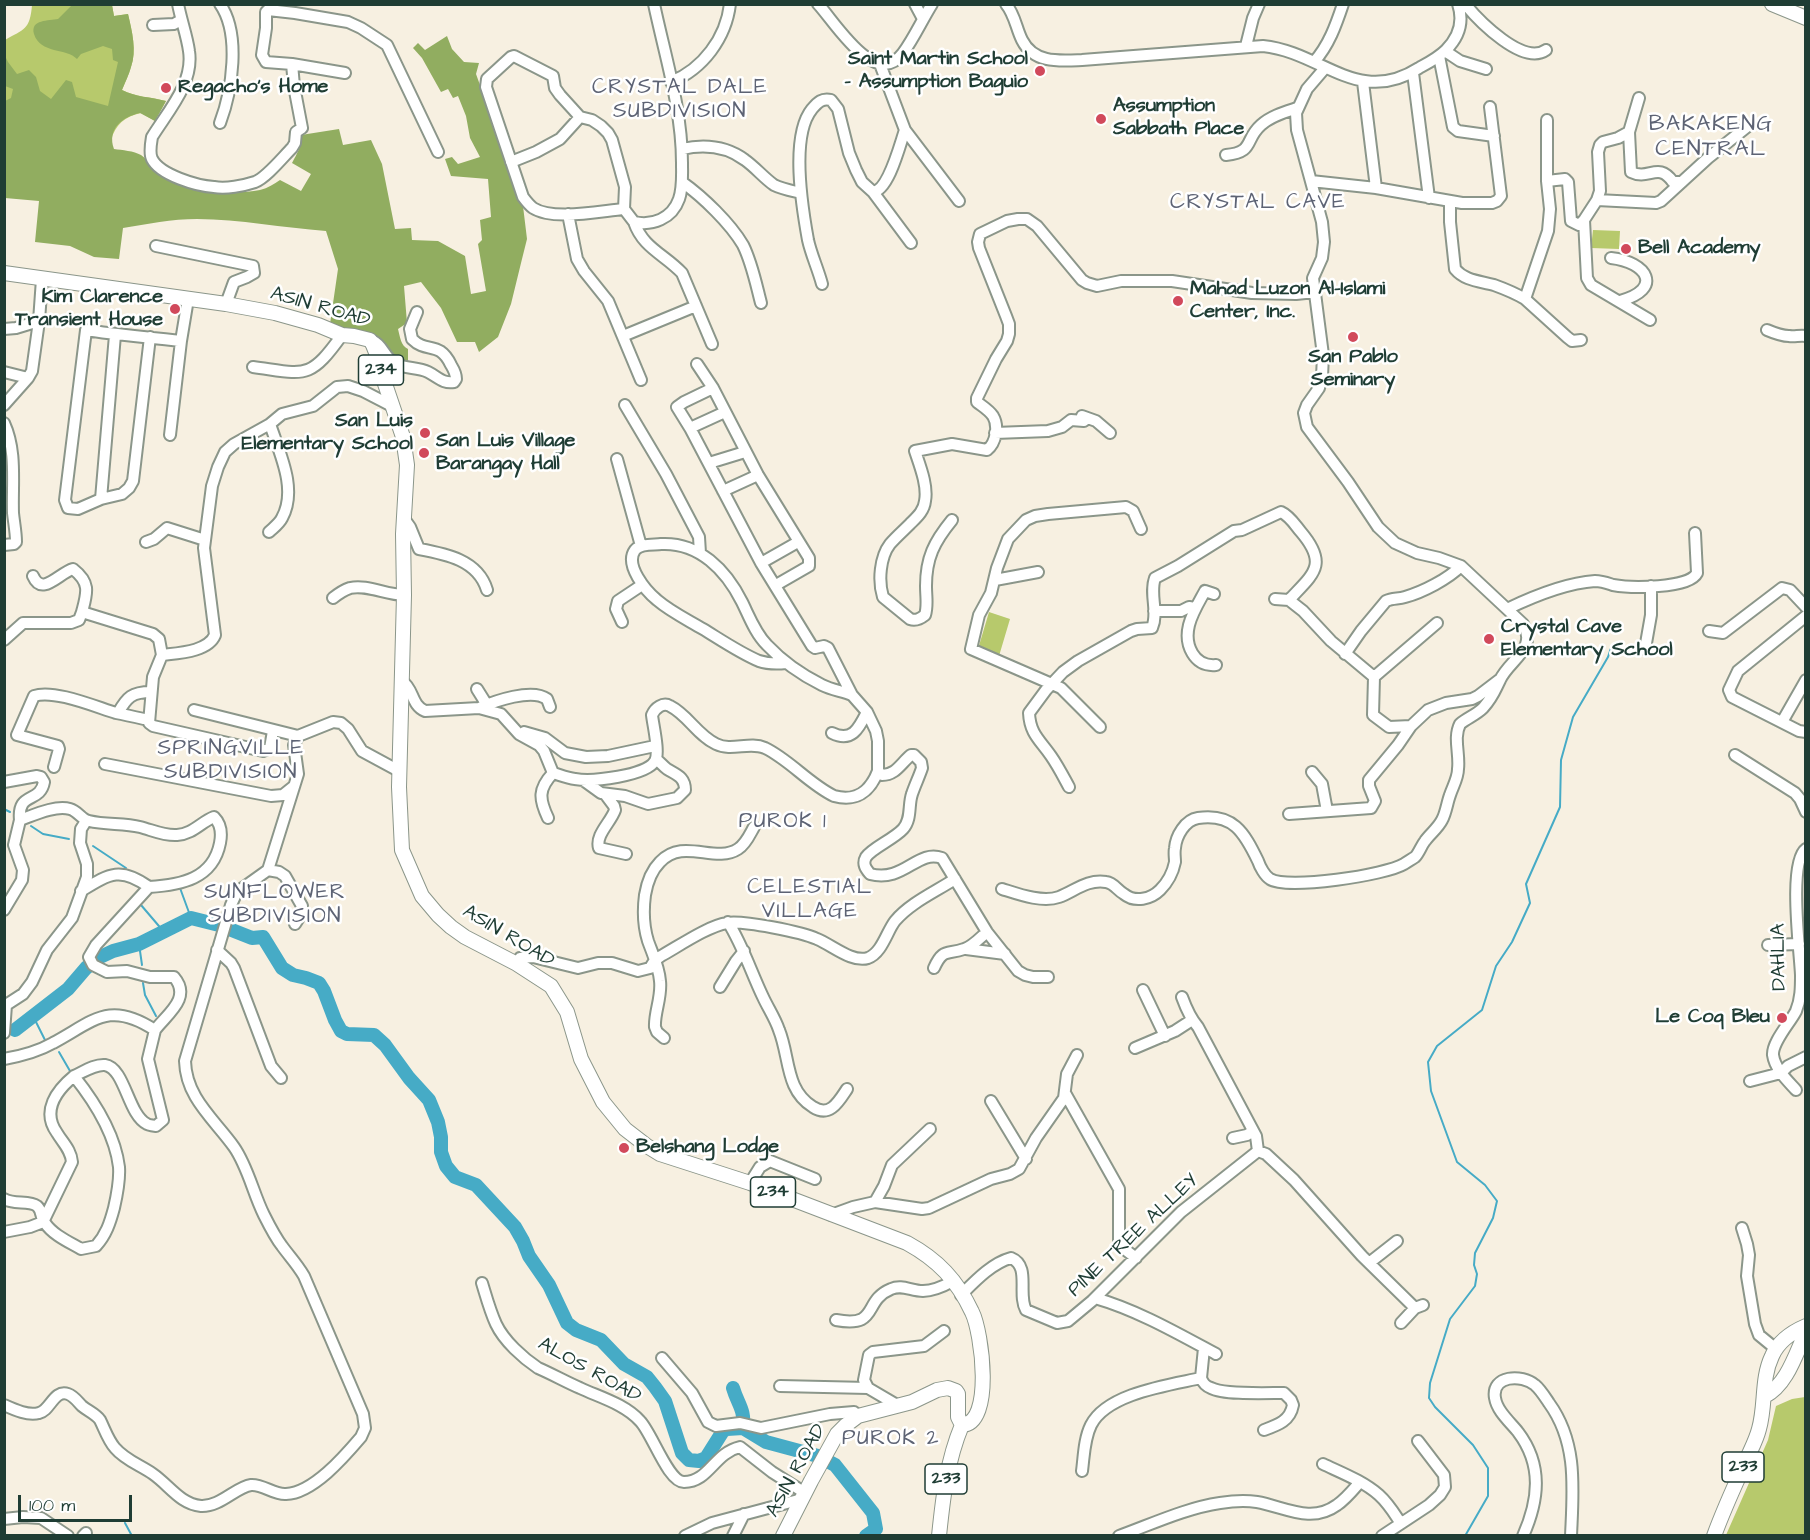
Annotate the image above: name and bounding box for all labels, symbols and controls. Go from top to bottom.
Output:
place label: Saint Martin School - Assumption Baguio [845,48,1028,95]
marker: Saint Martin School - Assumption Baguio [1033,64,1047,78]
place label: Regacho’s Home [178,76,328,100]
district label: CRYSTAL DALE SUBDIVISION [592,76,768,126]
marker: Regacho’s Home [159,81,173,95]
place label: Assumption Sabbath Place [1113,95,1244,142]
marker: Assumption Sabbath Place [1094,112,1108,126]
district label: BAKAKENG CENTRAL [1649,112,1773,164]
district label: CRYSTAL CAVE [1170,191,1346,217]
place label: Bell Academy [1638,237,1761,261]
marker: Bell Academy [1619,242,1633,256]
place label: Mahad Luzon Al-Islami Center, Inc. [1190,278,1385,325]
street label: ASIN ROAD [267,282,373,334]
place label: Kim Clarence Transient House [15,286,163,333]
marker: Mahad Luzon Al-Islami Center, Inc. [1171,294,1185,308]
marker: Kim Clarence Transient House [168,302,182,316]
marker: San Pablo Seminary [1346,330,1360,344]
place label: San Pablo Seminary [1308,346,1398,393]
road number: 234 [358,355,404,385]
place label: San Luis Elementary School [241,410,413,457]
marker: San Luis Elementary School [418,426,432,440]
place label: San Luis Village Barangay Hall [436,430,575,477]
marker: San Luis Village Barangay Hall [417,446,431,460]
place label: Crystal Cave Elementary School [1501,616,1673,663]
marker: Crystal Cave Elementary School [1482,632,1496,646]
district label: SPRINGVILLE SUBDIVISION [157,737,305,787]
district label: PUROK 1 [739,810,827,836]
district label: CELESTIAL VILLAGE [747,876,873,926]
district label: SUNFLOWER SUBDIVISION [204,881,346,931]
street label: ASIN ROAD [458,900,558,974]
street label: DAHLIA [1767,923,1793,991]
place label: Le Coq Bleu [1655,1006,1770,1030]
marker: Le Coq Bleu [1775,1011,1789,1025]
place label: Belshang Lodge [636,1136,779,1160]
marker: Belshang Lodge [617,1141,631,1155]
street label: PINE TREE ALLEY [1064,1169,1204,1303]
road number: 234 [750,1177,796,1207]
street label: ALOS ROAD [533,1333,645,1409]
street label: ASIN ROAD [762,1420,832,1522]
district label: PUROK 2 [842,1427,940,1453]
road number: 233 [1722,1452,1764,1482]
road number: 233 [925,1464,967,1494]
scale bar [21,1483,135,1521]
text: 100 m [29,1493,75,1518]

